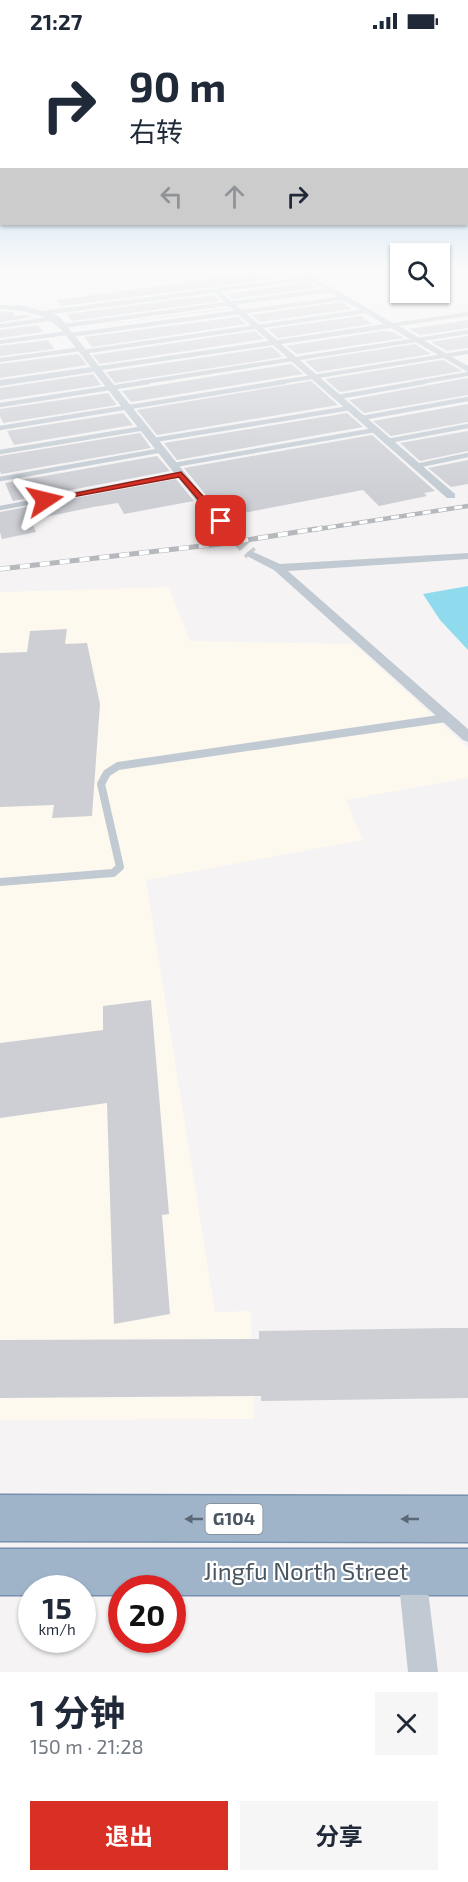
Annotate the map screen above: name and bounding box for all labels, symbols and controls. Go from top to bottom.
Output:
text: 21:27 [30,8,82,34]
text: 90 m [129,60,226,110]
icon: right [30,66,108,144]
text: 右转 [129,115,183,147]
icon: left [155,180,188,213]
icon: ahead [218,180,251,213]
icon: right [281,180,314,213]
map controls [390,243,450,303]
button: search [390,243,450,303]
position arrow [13,468,77,532]
pin [195,495,246,546]
icon: arrive [204,504,237,537]
road number: G104 [206,1504,262,1534]
one-way arrow [184,1514,203,1524]
one-way arrow [400,1514,419,1524]
street label: Jingfu North Street [204,1556,408,1585]
speed limit sign: 20 [108,1575,186,1653]
text: 15 [42,1589,72,1625]
text: km/h [38,1620,76,1638]
text: 1 分钟 [30,1690,125,1733]
button: close [375,1692,438,1755]
text: 150 m · 21:28 [30,1734,144,1758]
button: 退出 [30,1801,228,1870]
button: 分享 [240,1801,438,1870]

